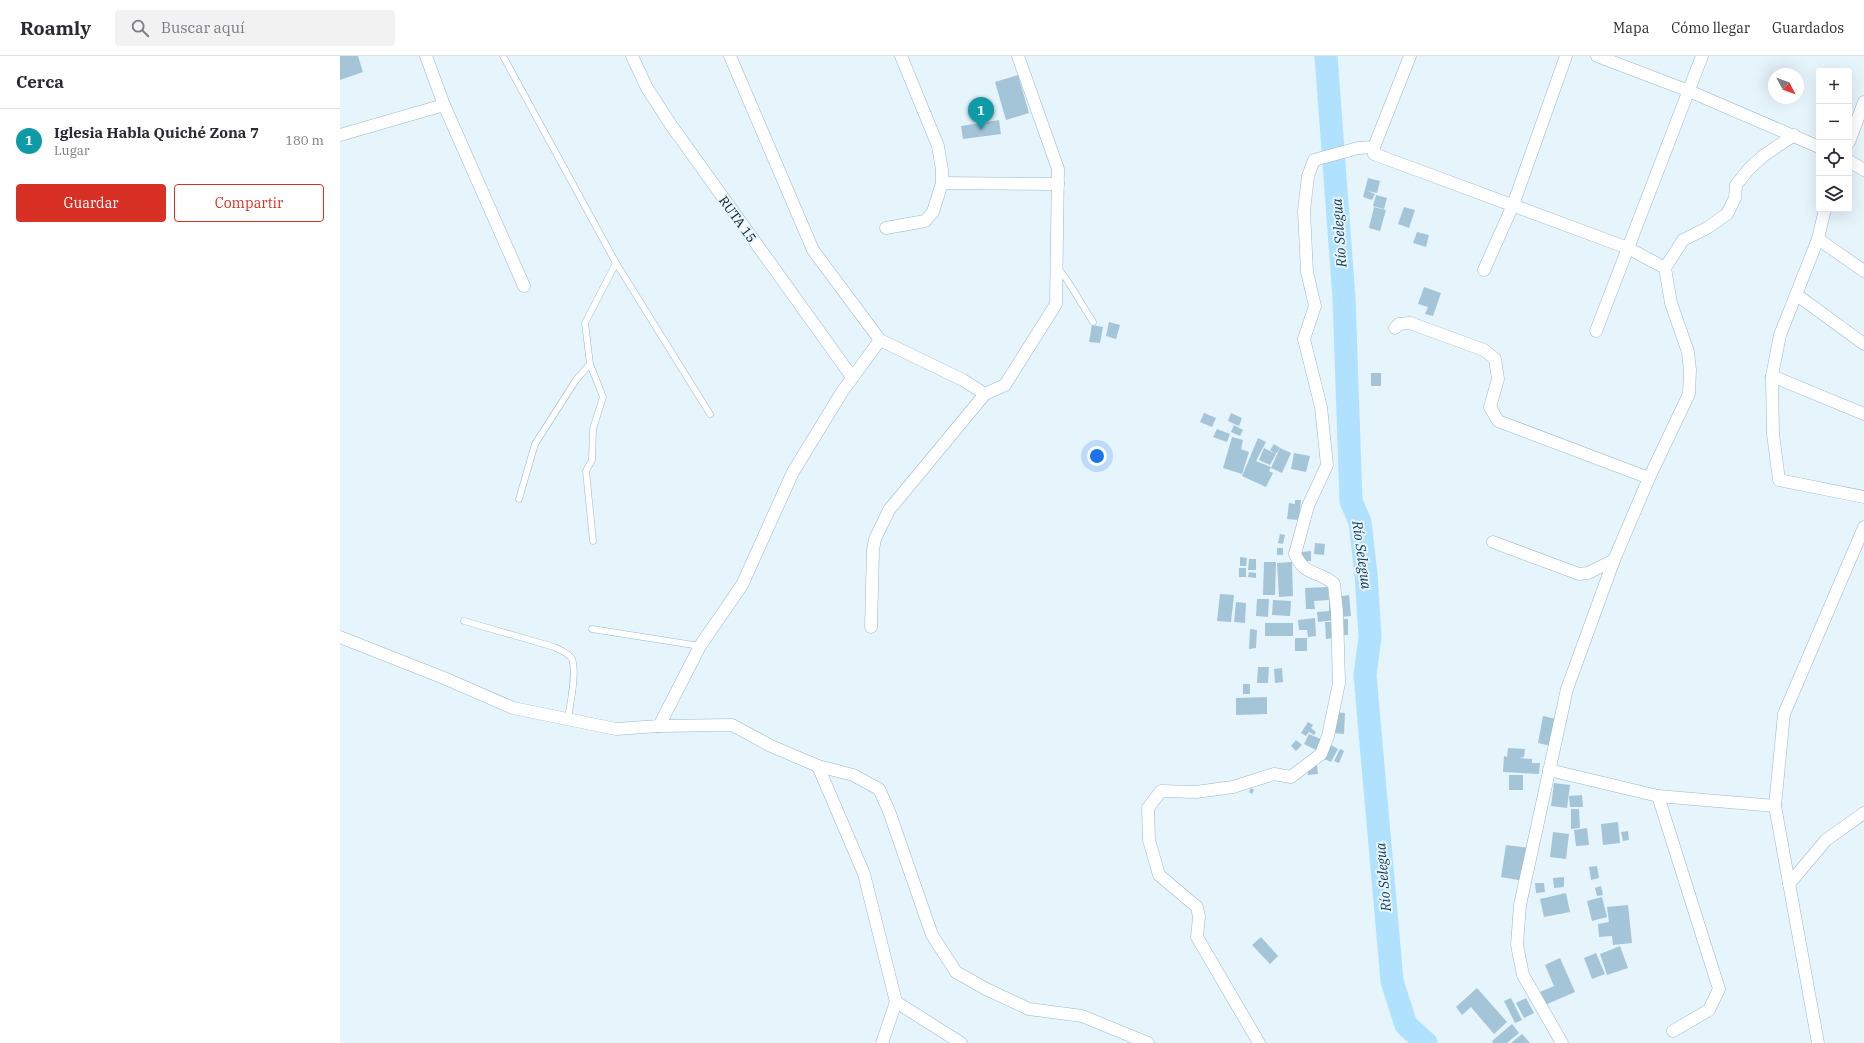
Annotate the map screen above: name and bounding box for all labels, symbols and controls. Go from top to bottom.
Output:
search box [115,10,395,46]
text: Roamly [20,16,91,40]
icon: search [129,17,151,39]
text: Buscar aquí [161,18,245,37]
text: Mapa [1613,19,1649,37]
text: Cómo llegar [1671,19,1750,37]
text: Guardados [1772,19,1844,37]
north arrow [1768,68,1804,104]
map controls [1816,68,1852,212]
button: + [1816,68,1852,104]
text: Cerca [16,71,64,93]
pin: 1 [968,97,994,130]
button: − [1816,104,1852,140]
text: Iglesia Habla Quiché Zona 7 [54,123,259,142]
text: 1 [25,132,33,149]
text: 180 m [285,132,324,149]
button: locate [1816,140,1852,176]
text: Lugar [54,142,90,159]
button: layers [1816,176,1852,212]
button: Guardar [16,184,166,222]
button: Compartir [174,184,324,222]
street label: RUTA 15 [715,193,760,246]
water label: Río Selegua [1328,198,1350,269]
your location [1087,446,1107,466]
water label: Río Selegua [1348,519,1376,591]
water label: Río Selegua [1371,842,1395,913]

